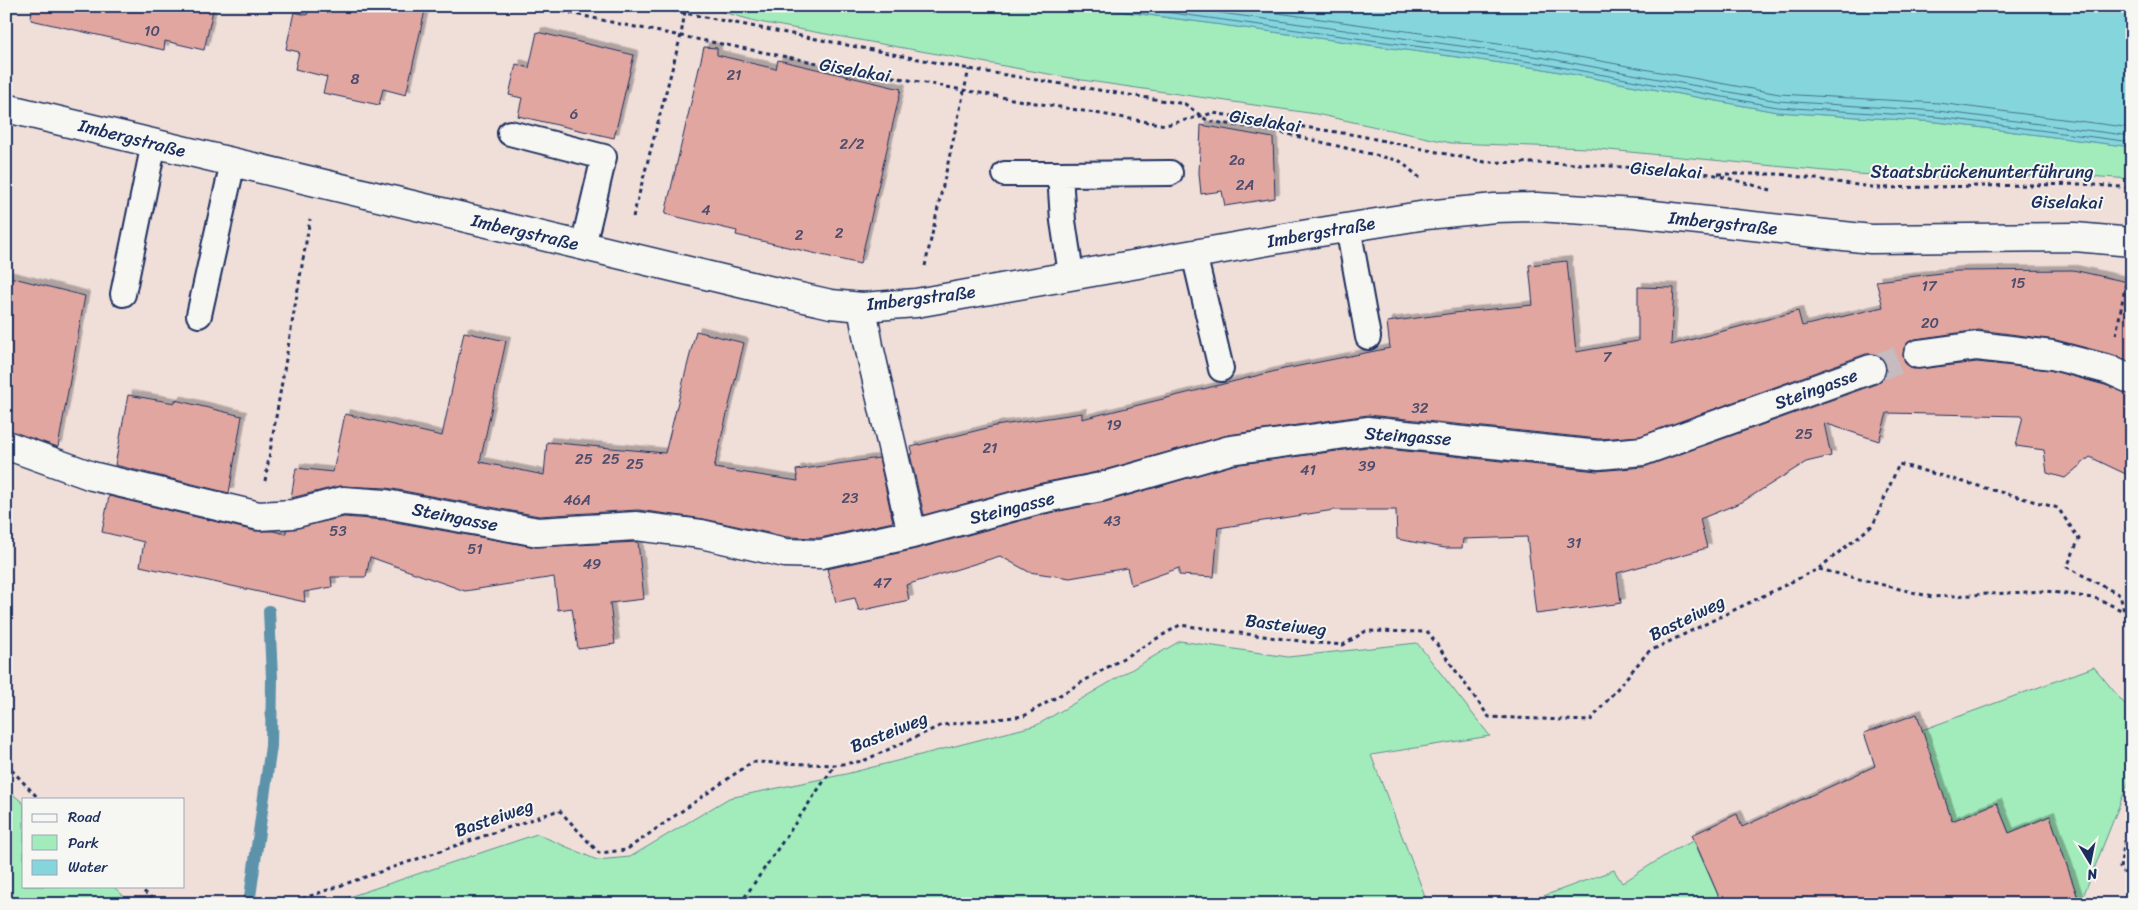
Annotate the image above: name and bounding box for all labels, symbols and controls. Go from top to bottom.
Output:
house number: 10 [144,18,160,44]
street label: Giselakai [817,48,894,92]
house number: 21 [726,62,742,88]
house number: 8 [350,66,360,92]
street label: Giselakai [1227,100,1304,143]
house number: 6 [570,101,578,127]
street label: Imbergstraße [74,109,189,167]
house number: 2/2 [840,131,865,157]
house number: 2a [1229,147,1246,173]
street label: Giselakai [1629,152,1704,189]
street label: Staatsbrückenunterführung [1870,156,2094,188]
house number: 2A [1236,172,1254,198]
street label: Giselakai [2031,185,2104,219]
house number: 4 [701,197,711,223]
street label: Imbergstraße [1666,201,1779,245]
street label: Imbergstraße [467,204,582,260]
street label: Imbergstraße [1263,207,1378,257]
house number: 2 [835,220,844,246]
house number: 2 [795,222,804,248]
house number: 15 [2010,270,2026,296]
house number: 17 [1921,273,1938,299]
street label: Imbergstraße [864,275,978,321]
house number: 20 [1921,310,1939,336]
house number: 7 [1603,344,1613,370]
street label: Steingasse [1770,359,1862,419]
house number: 32 [1412,395,1429,421]
house number: 19 [1106,412,1122,438]
street label: Steingasse [1363,417,1453,455]
house number: 25 [1795,421,1813,447]
house number: 21 [982,435,998,461]
house number: 25 [575,446,593,472]
house number: 25 [602,446,620,472]
house number: 25 [626,451,644,477]
house number: 39 [1358,453,1376,479]
house number: 41 [1300,457,1316,483]
street label: Steingasse [966,482,1058,534]
house number: 23 [842,485,858,511]
house number: 46A [563,487,591,513]
street label: Steingasse [409,493,501,541]
house number: 43 [1103,508,1121,534]
house number: 53 [329,518,347,544]
house number: 31 [1567,530,1581,556]
house number: 51 [467,536,483,562]
house number: 49 [583,551,601,577]
house number: 47 [873,570,892,596]
street label: Basteiweg [1643,586,1731,650]
street label: Basteiweg [1244,604,1328,646]
street label: Basteiweg [845,702,933,762]
street label: Basteiweg [450,790,538,846]
legend [22,798,185,888]
text: Road [68,804,101,830]
text: Park [68,830,99,856]
north arrow [2066,838,2116,888]
text: Water [68,854,108,880]
text: N [2085,861,2100,888]

